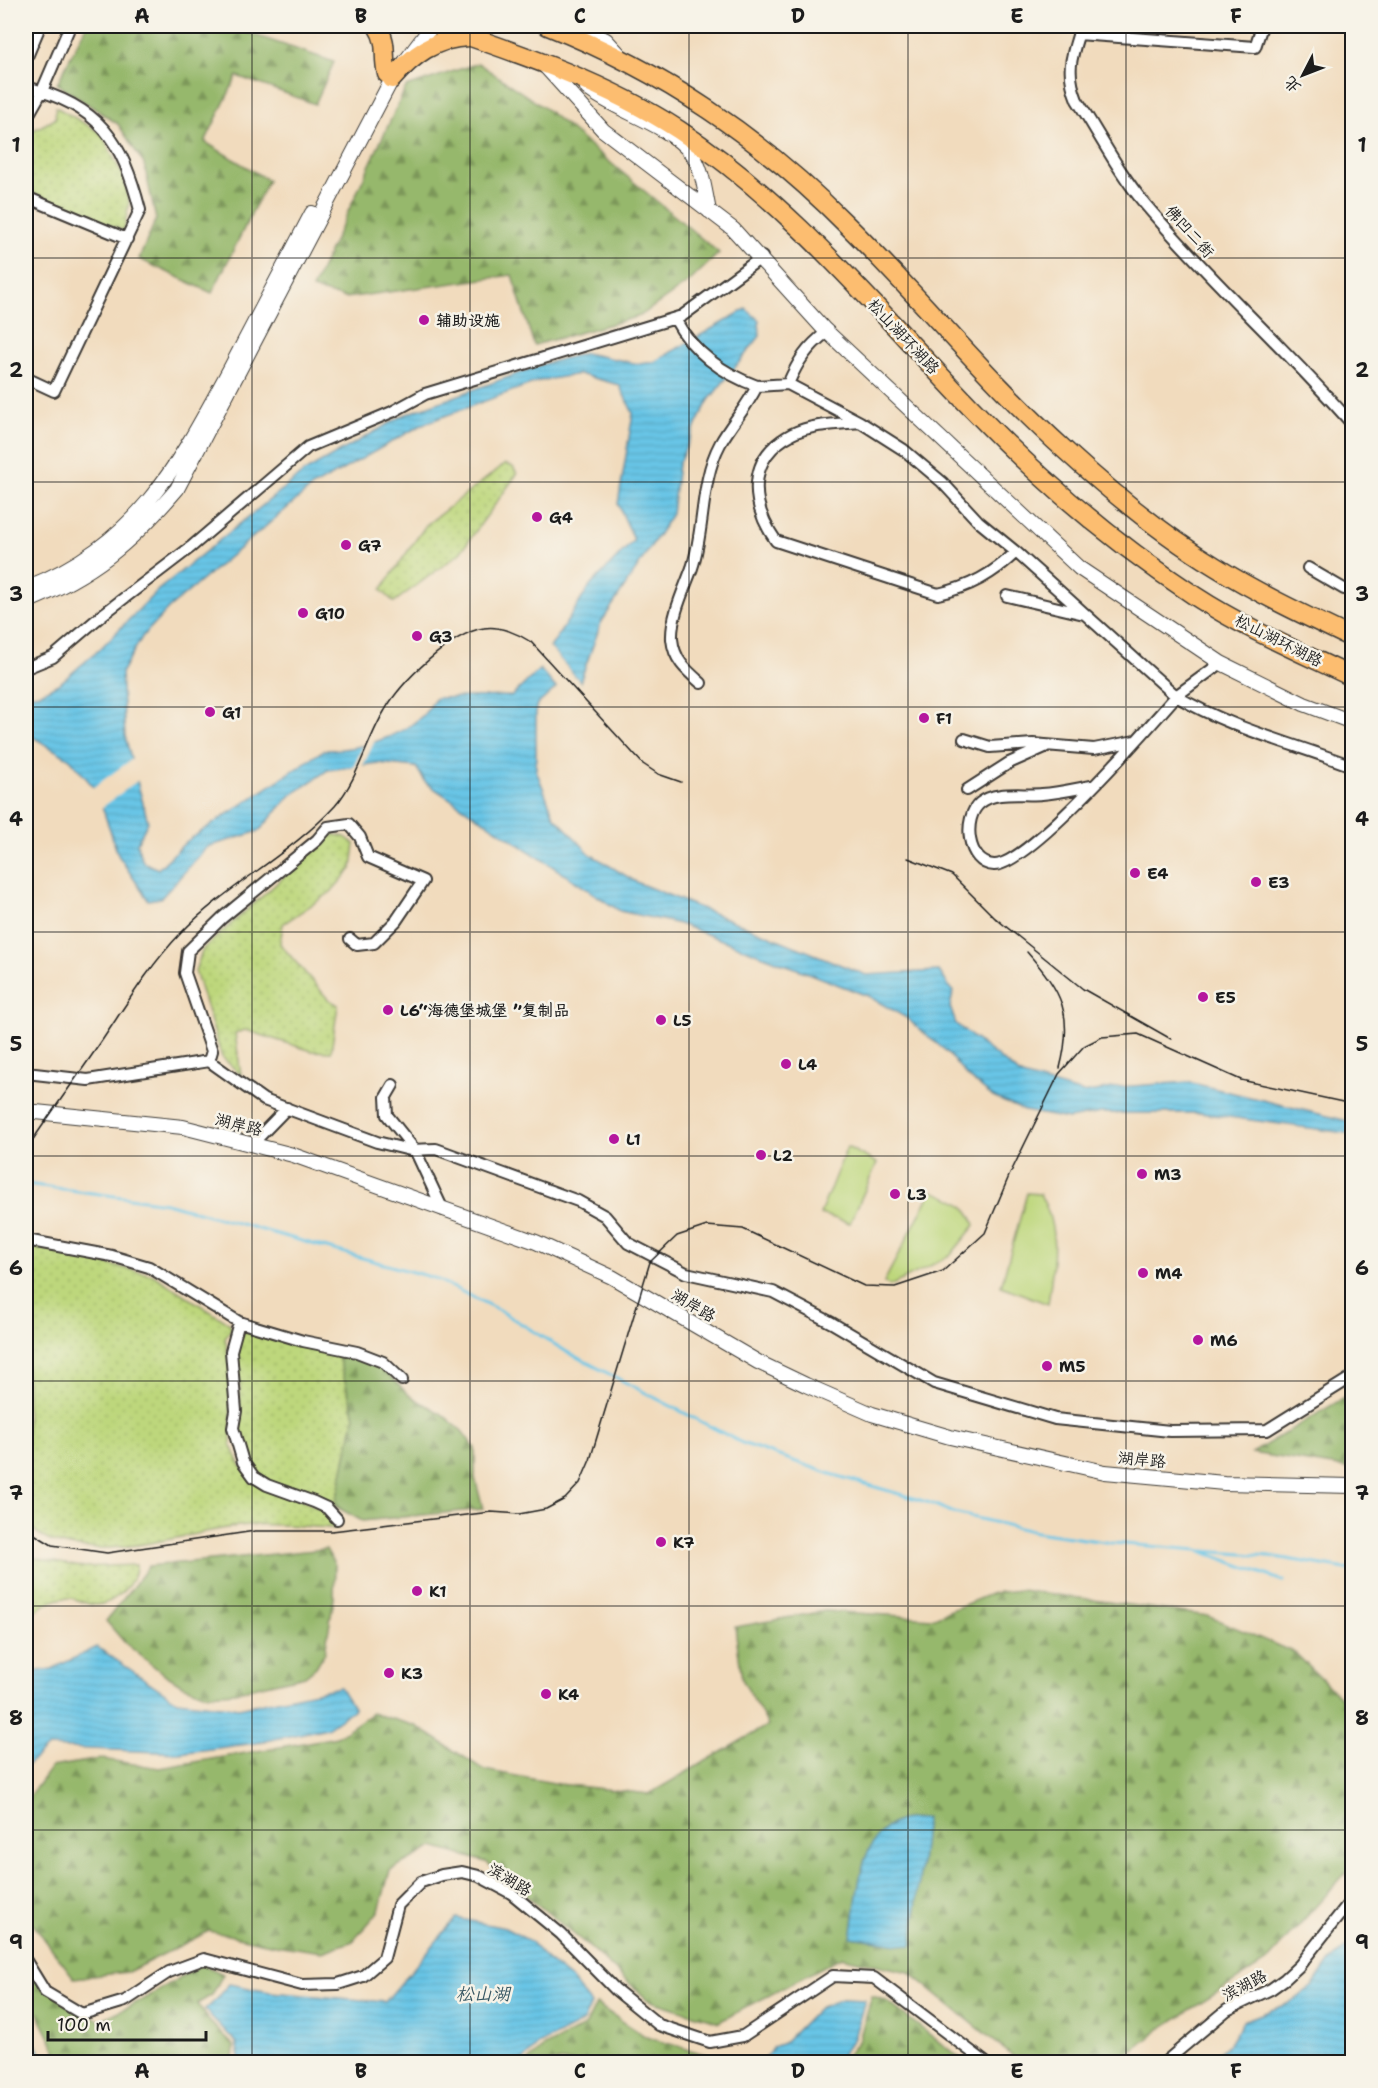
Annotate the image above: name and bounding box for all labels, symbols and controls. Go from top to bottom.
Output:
text: A [134,3,150,29]
text: B [355,3,367,29]
text: C [574,3,586,29]
text: D [791,3,805,29]
text: E [1010,3,1024,29]
text: F [1230,3,1242,29]
north arrow [1273,45,1333,105]
text: 北 [1279,72,1305,98]
text: 1 [11,132,21,158]
text: 1 [1357,132,1367,158]
street label: 佛凹二街 [1160,201,1219,262]
street label: 松山湖环湖路 [863,294,944,379]
place label: 辅助设施 [436,310,500,331]
marker: 辅助设施 [417,313,431,327]
text: 2 [9,357,23,383]
text: 2 [1355,357,1369,383]
place label: G4 [549,507,573,528]
marker: G4 [530,510,544,524]
place label: G7 [358,535,381,556]
marker: G7 [339,538,353,552]
text: 3 [9,581,23,607]
text: 3 [1355,581,1369,607]
place label: G10 [315,603,345,624]
marker: G10 [296,606,310,620]
street label: 松山湖环湖路 [1231,609,1326,672]
place label: G3 [429,626,452,647]
marker: G3 [410,629,424,643]
place label: G1 [222,702,241,723]
marker: G1 [203,705,217,719]
place label: F1 [936,708,952,729]
marker: F1 [917,711,931,725]
text: 4 [9,806,23,832]
text: 4 [1355,806,1369,832]
place label: E4 [1147,863,1168,884]
marker: E4 [1128,866,1142,880]
place label: E3 [1268,872,1290,893]
marker: E3 [1249,875,1263,889]
place label: E5 [1215,987,1236,1008]
marker: E5 [1196,990,1210,1004]
place label: L6“海德堡城堡 ”复制品 [400,1000,570,1021]
marker: L6“海德堡城堡 ”复制品 [381,1003,395,1017]
place label: L5 [673,1010,692,1031]
marker: L5 [654,1013,668,1027]
text: 5 [10,1031,22,1057]
text: 5 [1356,1031,1368,1057]
place label: L4 [798,1054,817,1075]
marker: L4 [779,1057,793,1071]
street label: 湖岸路 [213,1108,265,1140]
place label: L1 [626,1129,641,1150]
marker: L1 [607,1132,621,1146]
place label: L2 [773,1145,793,1166]
marker: L2 [754,1148,768,1162]
place label: M3 [1154,1164,1182,1185]
marker: M3 [1135,1167,1149,1181]
place label: L3 [907,1184,927,1205]
marker: L3 [888,1187,902,1201]
text: 6 [9,1255,23,1281]
text: 6 [1355,1255,1369,1281]
place label: M4 [1155,1263,1182,1284]
marker: M4 [1136,1266,1150,1280]
street label: 湖岸路 [668,1284,720,1327]
place label: M6 [1210,1330,1238,1351]
marker: M6 [1191,1333,1205,1347]
place label: M5 [1059,1356,1085,1377]
marker: M5 [1040,1359,1054,1373]
street label: 湖岸路 [1117,1447,1167,1472]
text: 7 [9,1480,23,1506]
text: 7 [1355,1480,1369,1506]
place label: K7 [673,1532,694,1553]
marker: K7 [654,1535,668,1549]
place label: K1 [429,1581,447,1602]
marker: K1 [410,1584,424,1598]
place label: K3 [401,1663,423,1684]
marker: K3 [382,1666,396,1680]
place label: K4 [558,1684,579,1705]
marker: K4 [539,1687,553,1701]
text: 8 [9,1705,23,1731]
text: 8 [1355,1705,1369,1731]
street label: 滨湖路 [484,1858,536,1901]
text: 9 [9,1929,23,1955]
text: 9 [1355,1929,1369,1955]
street label: 滨湖路 [1218,1965,1270,2006]
water label: 松山湖 [456,1982,512,2006]
scale bar [48,2004,206,2042]
text: 100 m [57,2013,111,2037]
text: A [134,2058,150,2084]
text: B [355,2058,367,2084]
text: C [574,2058,586,2084]
text: D [791,2058,805,2084]
text: E [1010,2058,1024,2084]
text: F [1230,2058,1242,2084]

